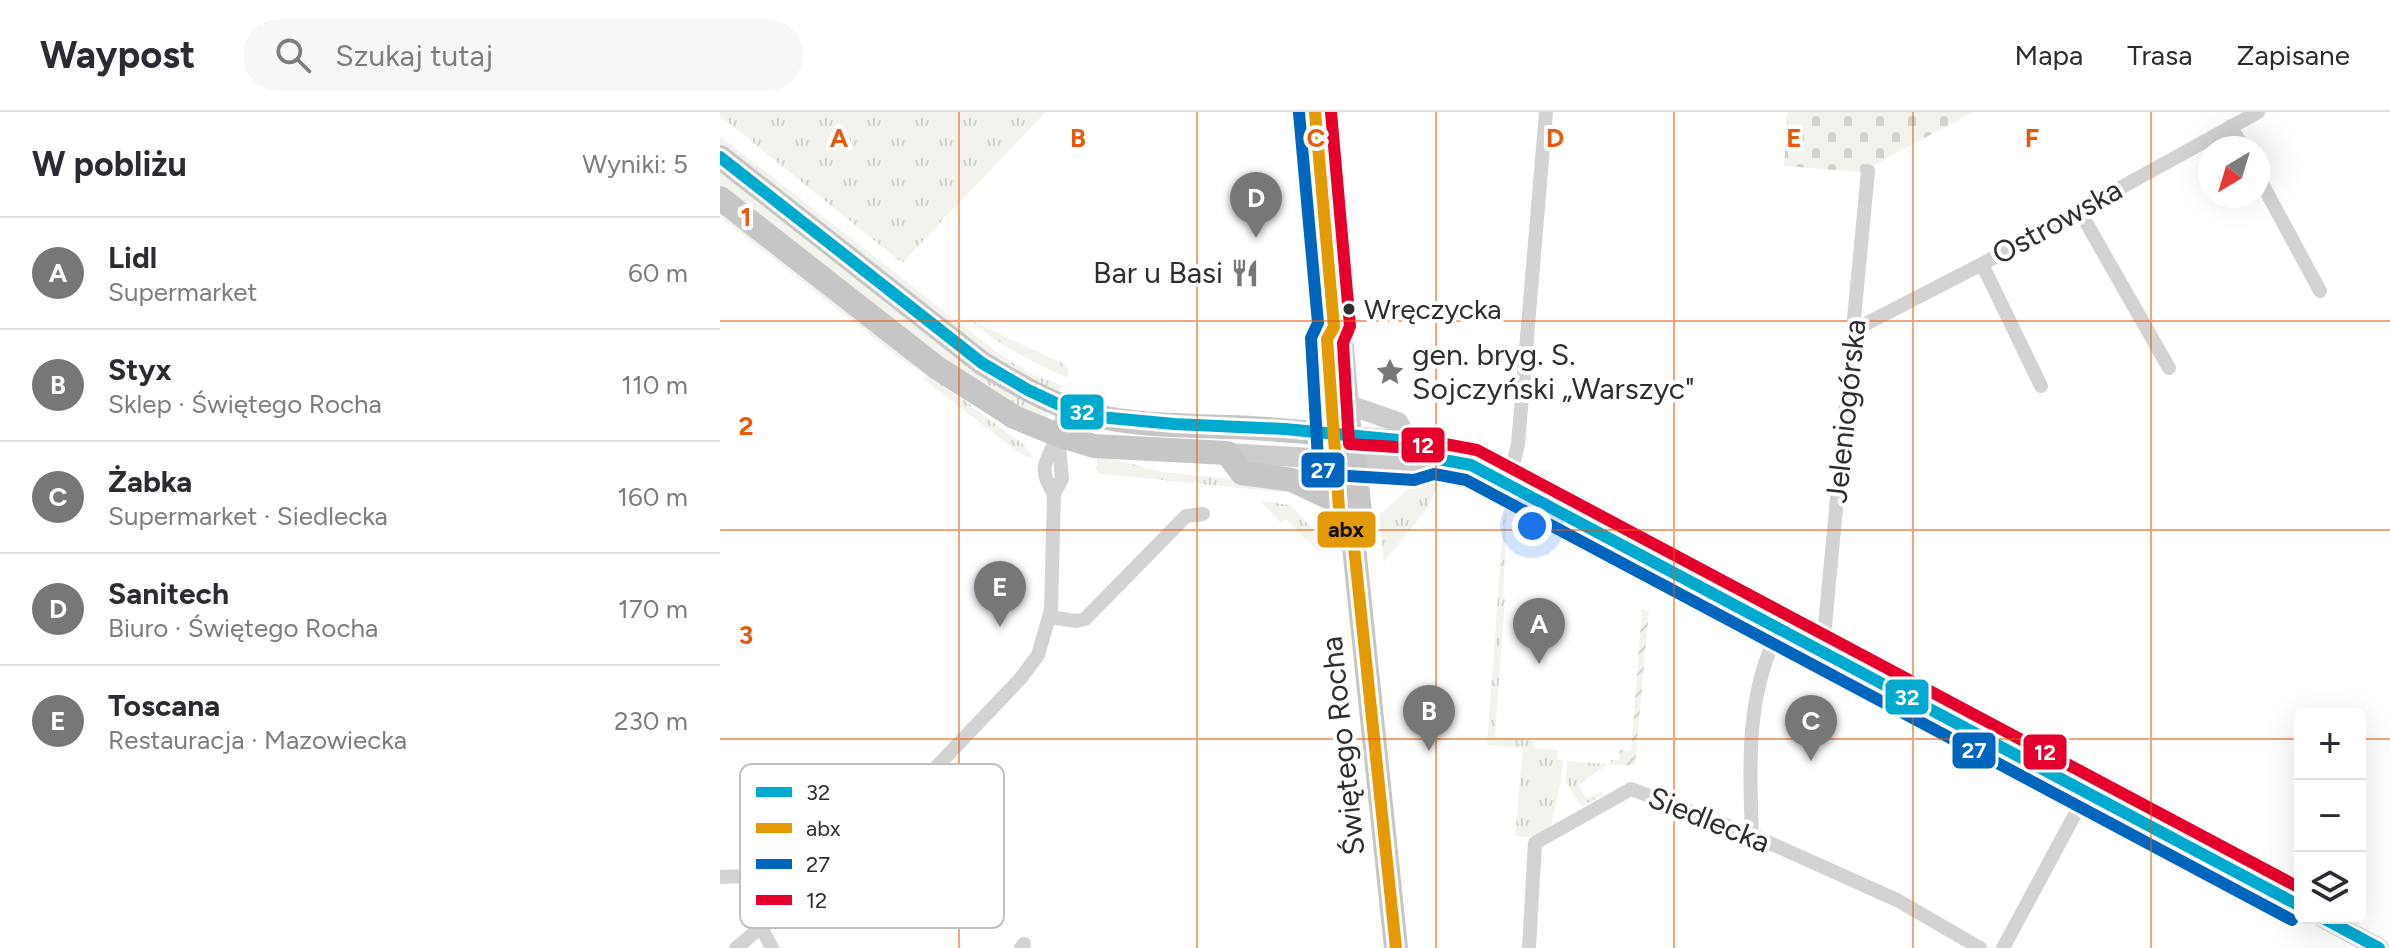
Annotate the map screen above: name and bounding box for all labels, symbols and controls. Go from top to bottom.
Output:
search box [243,19,803,91]
text: Waypost [40,32,195,78]
icon: search [271,33,315,77]
text: Szukaj tutaj [335,37,493,74]
text: Mapa [2014,38,2083,72]
text: Trasa [2127,38,2192,72]
text: Zapisane [2236,38,2350,72]
text: A [830,122,849,154]
text: B [1070,122,1086,154]
text: C [1307,122,1326,154]
text: D [1546,122,1564,154]
text: E [1786,122,1802,154]
text: F [2025,122,2039,154]
north arrow [2198,136,2270,208]
text: W pobliżu [32,144,187,185]
text: Wyniki: 5 [582,148,688,180]
street label: Ostrowska [1985,171,2128,272]
pin: D [1230,172,1282,238]
text: 1 [741,201,751,233]
text: Lidl [108,239,157,276]
place label: Bar u Basi [1093,254,1223,291]
text: A [49,257,67,289]
text: 60 m [628,257,688,289]
restaurant icon: Bar u Basi [1230,258,1260,288]
text: Supermarket [108,276,257,308]
place label: Wręczycka [1364,292,1502,326]
marker: Wręczycka [1341,301,1357,317]
street label: Jeleniogórska [1817,317,1874,505]
place label: gen. bryg. S. Sojczyński „Warszyc" [1412,336,1695,407]
text: Styx [108,351,172,388]
place icon: gen. bryg. S. Sojczyński „Warszyc" [1375,357,1405,387]
text: B [50,369,66,401]
text: 110 m [621,369,688,401]
text: Sklep · Świętego Rocha [108,388,382,420]
line badge: 32 [1059,393,1105,431]
text: 32 [1070,399,1094,426]
text: 2 [738,410,754,442]
line badge: 12 [1400,426,1446,464]
text: 12 [1412,432,1434,459]
line badge: 27 [1300,451,1346,489]
text: 27 [1311,457,1335,484]
text: Żabka [108,463,192,500]
text: C [49,481,67,513]
text: 160 m [617,481,688,513]
text: Supermarket · Siedlecka [108,500,388,532]
your location [1512,506,1552,546]
line badge: abx [1316,510,1377,549]
text: abx [1328,516,1364,543]
pin: E [974,561,1026,627]
text: Sanitech [108,575,229,612]
text: D [49,593,67,625]
text: 170 m [618,593,688,625]
pin: A [1513,598,1565,664]
text: Biuro · Świętego Rocha [108,612,378,644]
text: 3 [739,619,753,651]
street label: Świętego Rocha [1313,635,1372,857]
line badge: 32 [1884,678,1930,716]
text: 32 [1895,684,1919,711]
pin: B [1403,685,1455,751]
text: Toscana [108,687,220,724]
pin: C [1785,695,1837,761]
text: E [50,705,66,737]
text: 230 m [614,705,688,737]
map controls [2294,708,2366,924]
button: + [2294,708,2366,780]
text: Restauracja · Mazowiecka [108,724,407,756]
line badge: 27 [1951,731,1997,770]
line badge: 12 [2022,733,2068,771]
text: 27 [1962,737,1986,764]
text: 12 [2034,739,2056,766]
legend [740,764,1004,928]
street label: Siedlecka [1643,778,1775,861]
text: 32 [806,779,830,806]
button: − [2294,780,2366,852]
text: abx [806,815,841,842]
text: 27 [806,851,830,878]
button: layers [2294,852,2366,924]
text: 12 [806,887,827,914]

